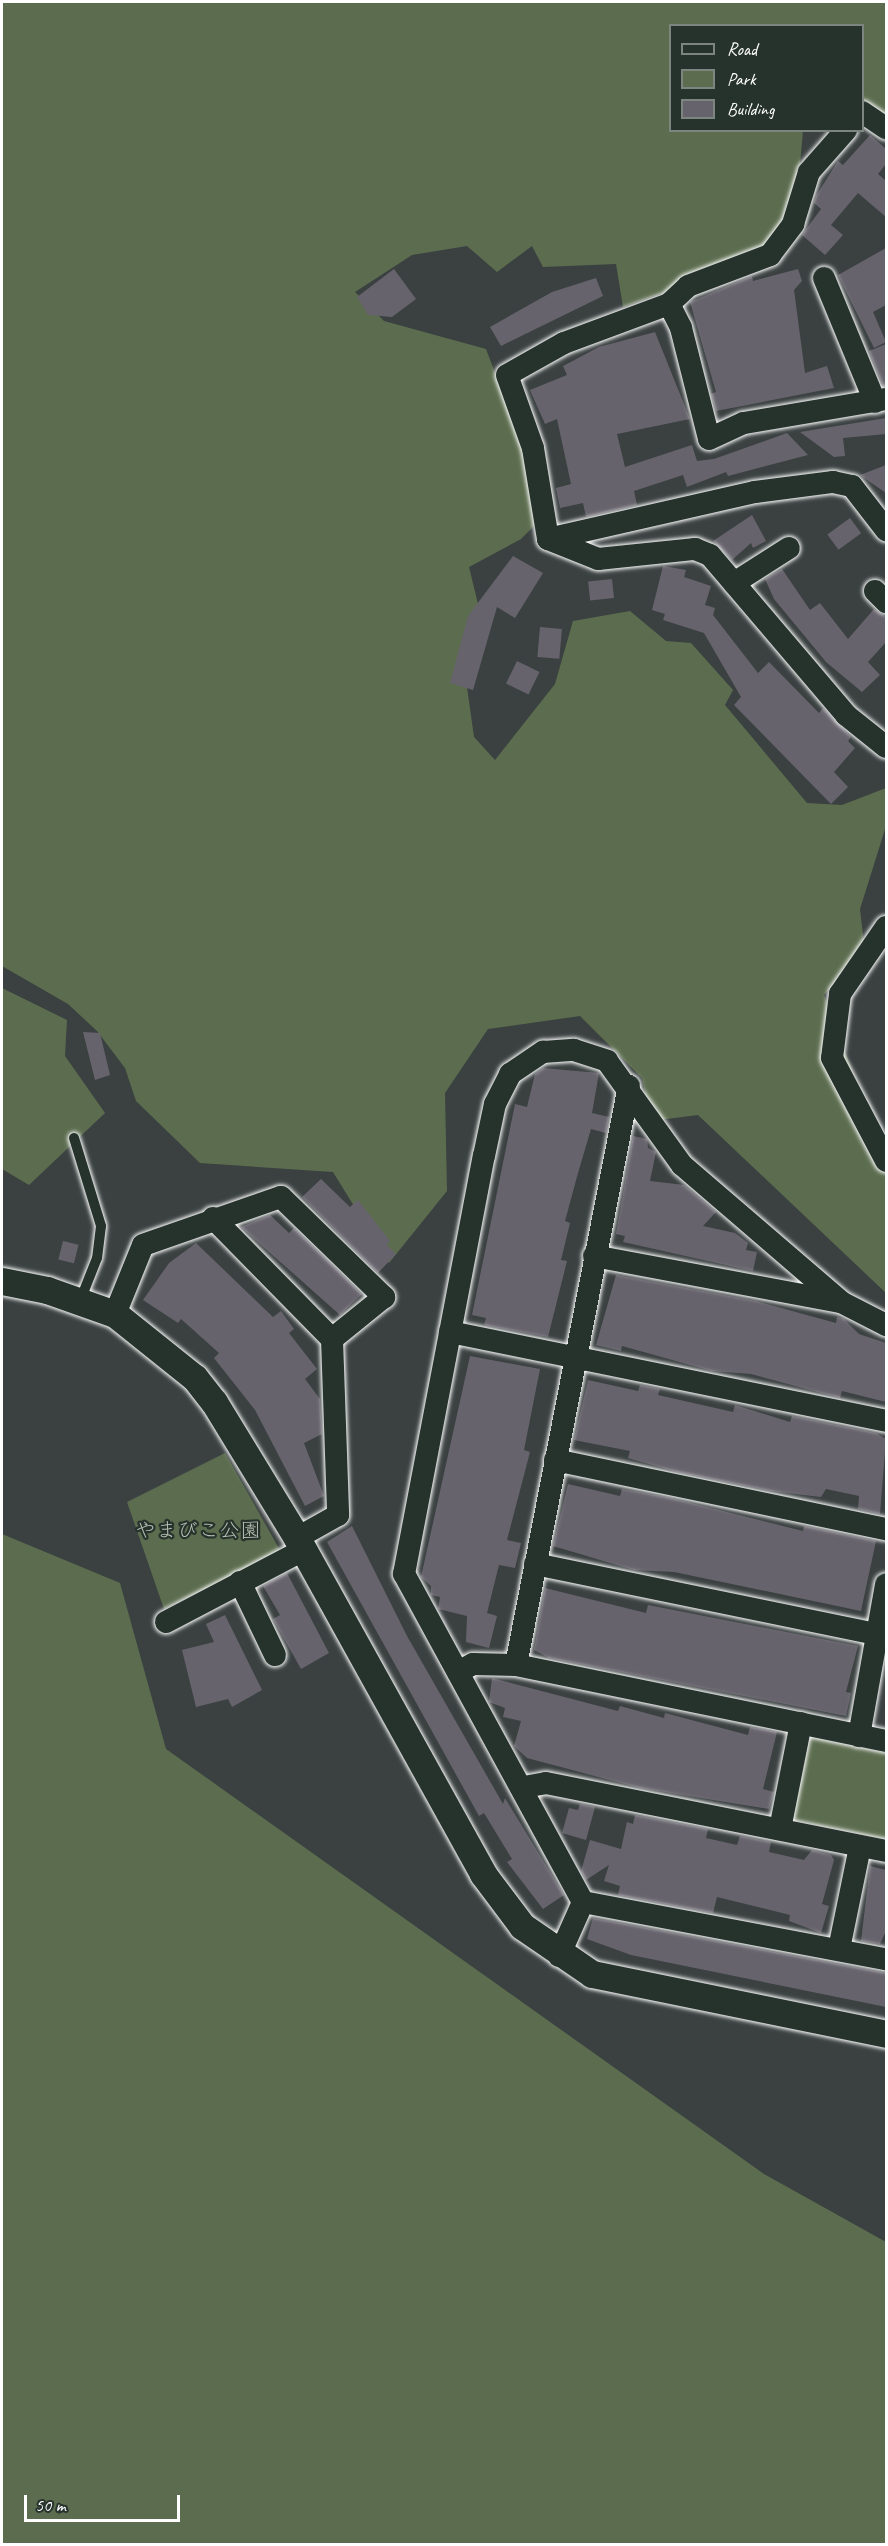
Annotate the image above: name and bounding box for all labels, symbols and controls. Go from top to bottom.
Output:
legend [669,24,864,132]
text: Road [727,38,757,60]
text: Park [727,68,756,90]
text: Building [727,98,774,120]
park label: やまびこ公園 [135,1517,261,1543]
scale bar [27,2483,183,2521]
text: 50 m [35,2494,66,2516]

